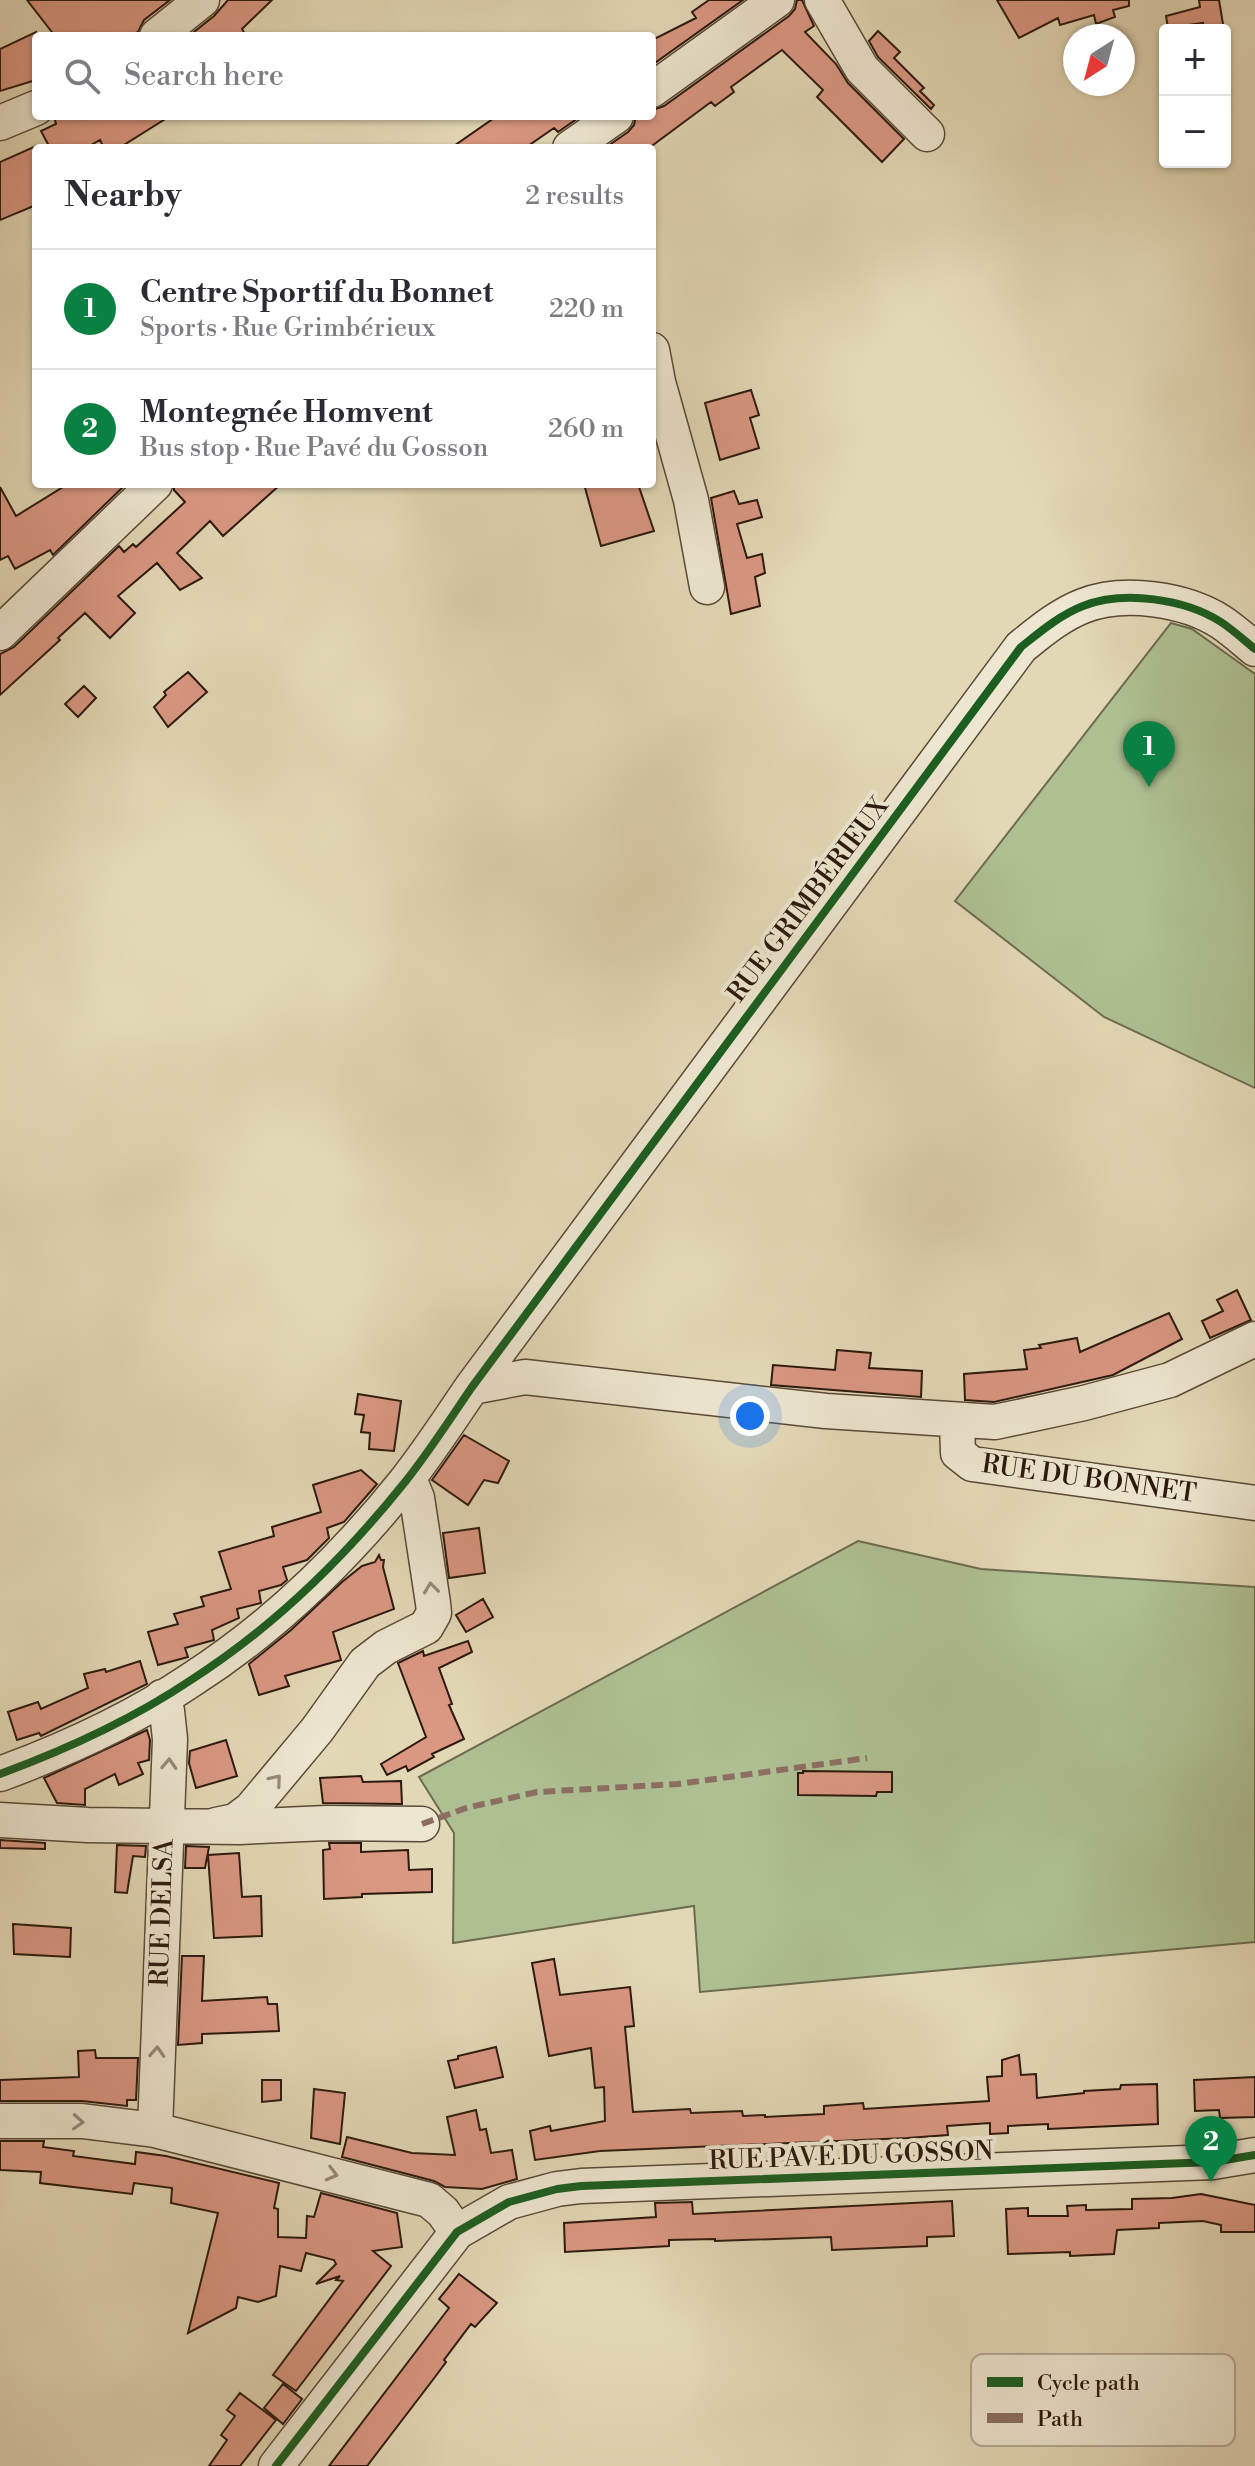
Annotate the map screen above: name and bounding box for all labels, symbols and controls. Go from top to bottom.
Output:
north arrow [1063,24,1135,96]
map controls [1159,24,1231,168]
button: + [1159,24,1231,96]
search box [32,32,656,120]
icon: search [60,54,104,98]
text: Search here [124,57,284,95]
button: − [1159,96,1231,168]
text: Nearby [64,175,182,217]
text: 2 results [525,180,624,212]
text: Centre Sportif du Bonnet [140,274,493,312]
text: 1 [84,293,96,325]
text: 220 m [549,293,624,325]
text: Sports · Rue Grimbérieux [140,312,435,344]
text: Montegnée Homvent [140,394,433,432]
text: 2 [82,413,98,445]
text: 260 m [548,413,624,445]
text: Bus stop · Rue Pavé du Gosson [140,432,488,464]
pin: 1 [1123,721,1175,787]
street label: RUE GRIMBÉRIEUX [719,789,896,1009]
your location [730,1396,770,1436]
street label: RUE DU BONNET [980,1448,1198,1510]
one-way arrow [423,1581,440,1594]
one-way arrow [160,1757,177,1770]
one-way arrow [266,1775,281,1789]
street label: RUE DELSA [143,1837,181,1987]
one-way arrow [148,2045,165,2058]
one-way arrow [72,2113,85,2130]
pin: 2 [1185,2116,1237,2182]
street label: RUE PAVÉ DU GOSSON [708,2133,995,2177]
one-way arrow [324,2165,338,2182]
legend [971,2354,1235,2446]
text: Cycle path [1037,2370,1140,2397]
text: Path [1037,2406,1083,2433]

